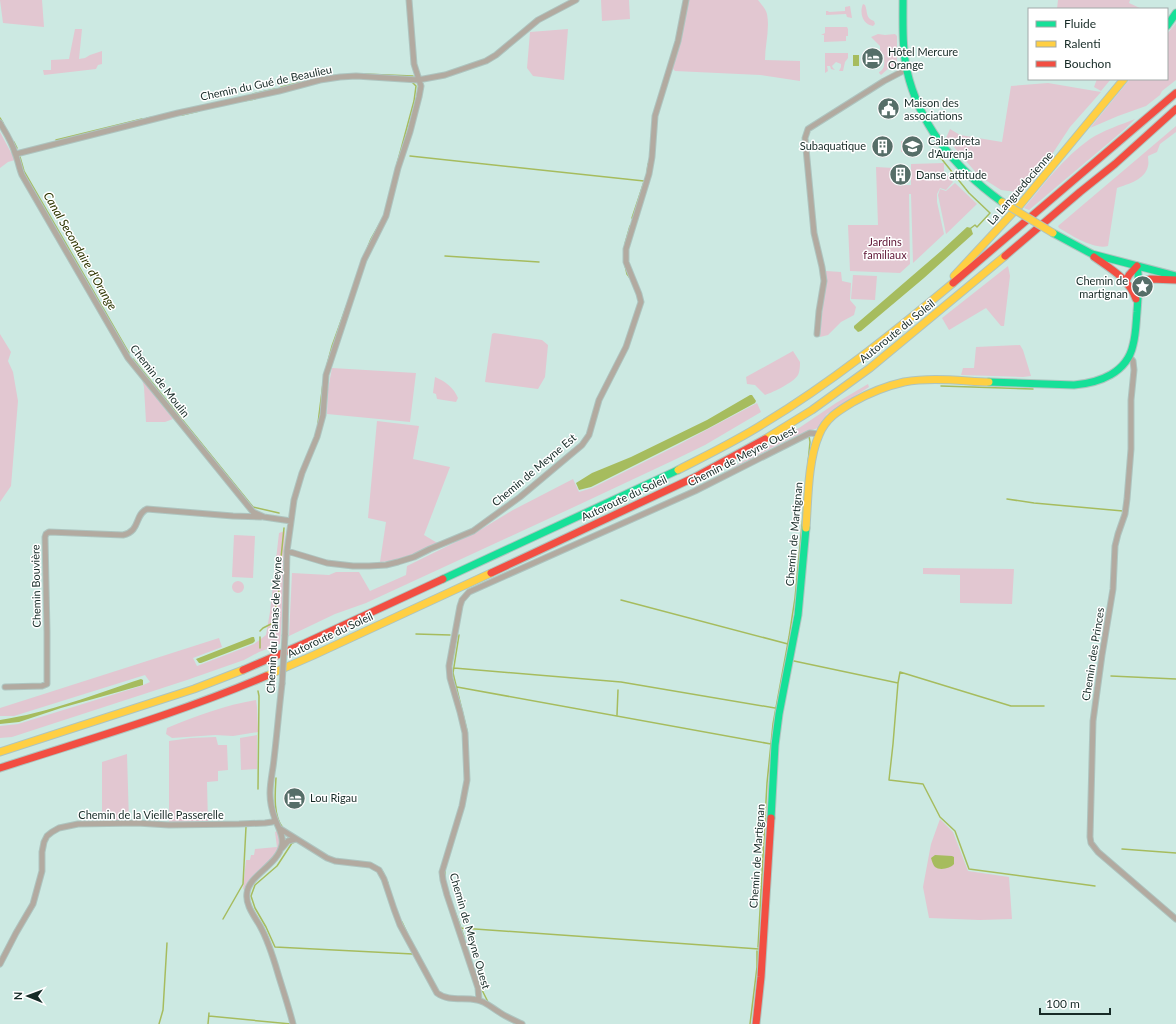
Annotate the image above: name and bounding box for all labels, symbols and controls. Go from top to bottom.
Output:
legend [1028,8,1168,80]
text: Fluide [1064,16,1096,31]
text: Ralenti [1064,36,1101,51]
hotel icon: Hôtel Mercure Orange [859,45,885,71]
place label: Hôtel Mercure Orange [888,45,958,71]
text: Bouchon [1064,56,1111,71]
street label: Chemin du Gué de Beaulieu [199,62,333,103]
public building icon: Maison des associations [876,96,902,122]
place label: Maison des associations [904,96,963,122]
building icon: Subaquatique [869,133,895,159]
school or university icon: Calandreta d'Aurenja [899,134,925,160]
place label: Calandreta d'Aurenja [928,134,980,160]
place label: Subaquatique [800,139,866,152]
street label: La Languedocienne [984,148,1055,227]
building icon: Danse attitude [888,162,914,188]
place label: Danse attitude [916,168,987,181]
water label: Canal Secondaire d'Orange [40,189,121,313]
park label: Jardins familiaux [863,235,907,261]
place label: Chemin de martignan [1076,274,1128,300]
place icon: Chemin de martignan [1130,274,1156,300]
street label: Autoroute du Soleil [856,296,937,365]
street label: Chemin de Moulin [128,342,193,420]
street label: Chemin de Meyne Ouest [685,422,798,489]
street label: Chemin de Meyne Est [489,431,578,509]
street label: Autoroute du Soleil [579,472,669,523]
street label: Chemin de Martignan [782,481,805,587]
street label: Chemin Bouvière [28,544,43,628]
street label: Chemin du Planas de Meyne [263,556,284,694]
street label: Chemin des Princes [1079,606,1106,702]
street label: Autoroute du Soleil [285,609,375,660]
hotel icon: Lou Rigau [282,785,308,811]
place label: Lou Rigau [310,791,357,804]
street label: Chemin de Martignan [746,803,767,909]
street label: Chemin de la Vieille Passerelle [78,808,224,821]
street label: Chemin de Meyne Ouest [448,871,493,990]
north arrow [8,976,48,1016]
scale bar [1040,990,1110,1016]
text: N [11,991,24,1000]
text: 100 m [1046,996,1080,1011]

